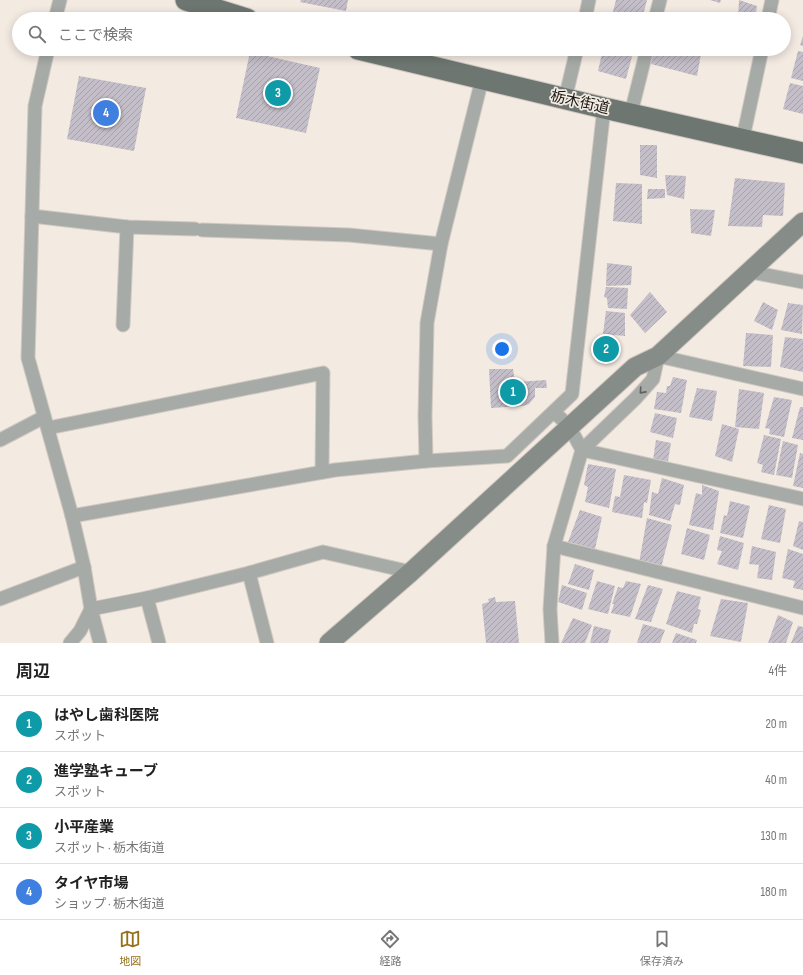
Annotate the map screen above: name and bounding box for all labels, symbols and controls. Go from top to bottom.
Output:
search box [12,12,791,56]
icon: search [26,23,48,45]
text: ここで検索 [58,26,133,45]
pin: 3 [265,78,291,108]
street label: 栃木街道 [549,86,611,118]
pin: 4 [93,98,119,128]
pin: 2 [593,334,619,364]
your location [492,339,512,359]
pin: 1 [500,377,526,407]
one-way arrow [640,386,647,393]
text: 周辺 [16,662,50,682]
text: 4件 [769,663,787,679]
text: はやし歯科医院 [54,706,159,725]
text: 1 [26,716,32,732]
text: 20 m [765,716,787,732]
text: スポット [54,728,106,744]
text: 進学塾キューブ [54,762,158,781]
text: 2 [26,772,32,788]
text: 40 m [765,772,787,788]
text: スポット [54,784,106,800]
text: 小平産業 [54,818,114,837]
text: 3 [26,828,32,844]
text: 130 m [761,828,787,844]
text: スポット · 栃木街道 [54,840,165,856]
text: タイヤ市場 [54,874,129,893]
text: 4 [26,884,32,900]
text: 180 m [761,884,787,900]
text: ショップ · 栃木街道 [54,896,165,912]
tab: 地図 [119,928,141,968]
tab: 経路 [379,928,401,968]
tab: 保存済み [640,928,684,968]

